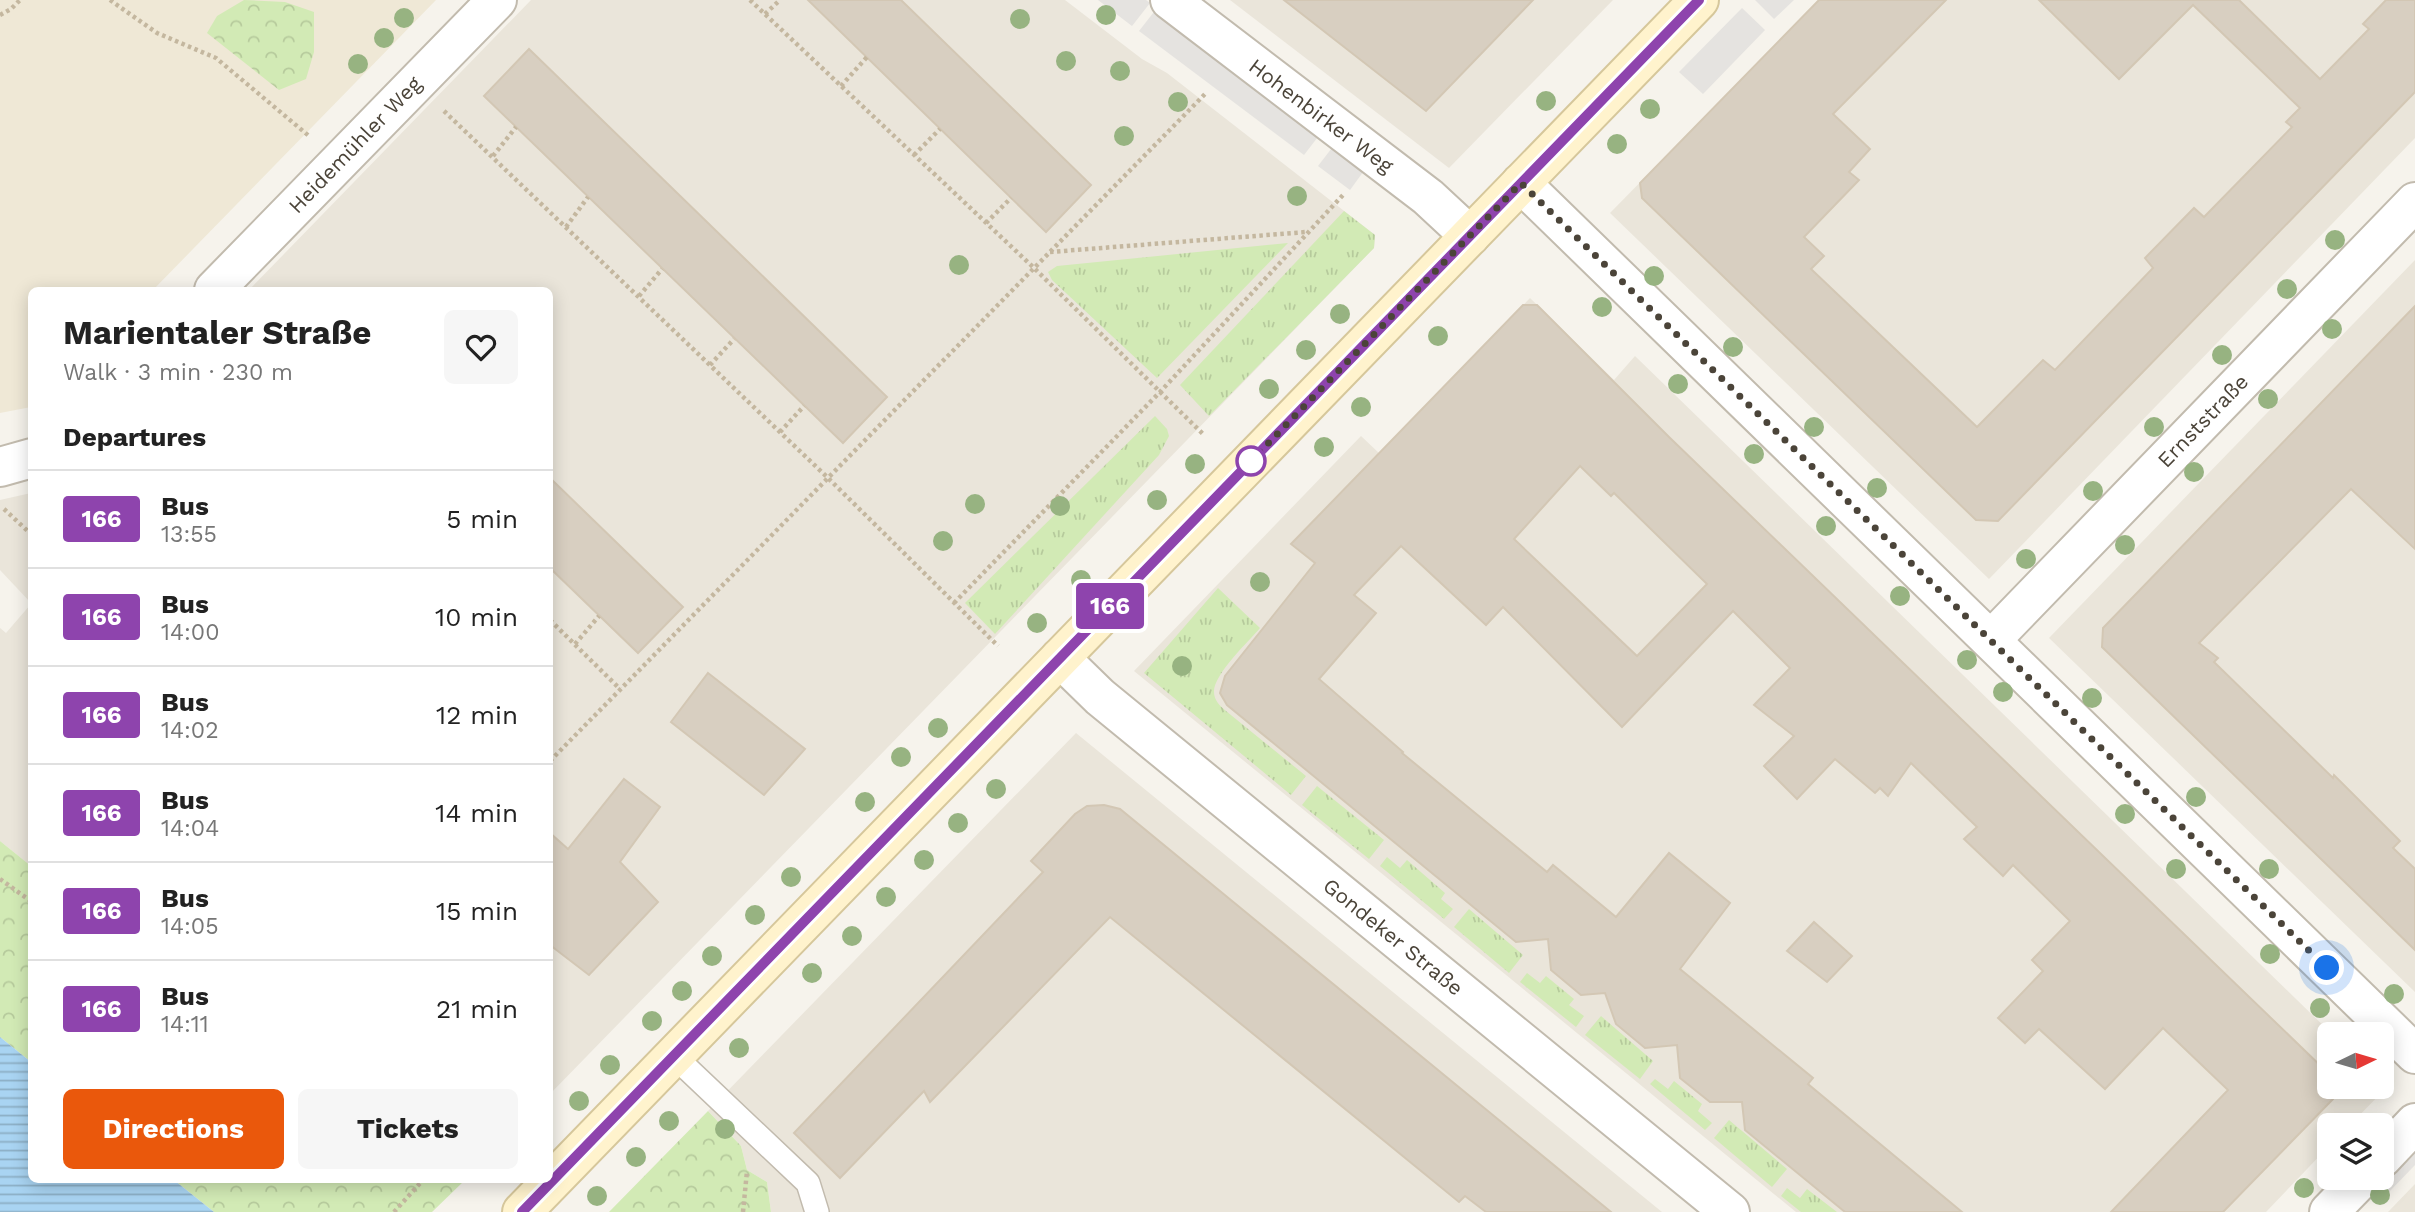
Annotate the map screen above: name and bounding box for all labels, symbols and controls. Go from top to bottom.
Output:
street label: Hohenbirker Weg [1244,53,1399,179]
street label: Heidemühler Weg [283,71,427,218]
button: heart [444,310,518,384]
text: Marientaler Straße [63,313,371,352]
text: Walk · 3 min · 230 m [63,359,293,386]
street label: Ernststraße [2152,369,2253,472]
text: Departures [63,422,206,452]
unlabelled marker [1236,446,1266,476]
text: Bus [161,491,209,521]
text: 5 min [446,504,518,534]
text: 166 [82,505,121,533]
text: 13:55 [161,521,217,548]
line badge: 166 [1070,583,1150,629]
text: Bus [161,589,209,619]
text: 166 [1090,592,1130,620]
text: 10 min [435,602,518,632]
text: 166 [82,603,121,631]
text: 14:00 [161,619,219,646]
text: Bus [161,687,209,717]
text: 12 min [436,700,518,730]
text: 166 [82,701,121,729]
text: 14:02 [161,717,219,744]
text: Bus [161,785,209,815]
text: 14 min [435,798,518,828]
text: 166 [82,799,121,827]
text: 14:04 [161,815,219,842]
street label: Gondeker Straße [1318,873,1468,1001]
text: Bus [161,883,209,913]
text: 15 min [436,896,518,926]
text: 166 [82,897,121,925]
text: 14:05 [161,913,219,940]
your location [2309,950,2344,985]
text: Bus [161,981,209,1011]
text: 21 min [436,994,518,1024]
text: 166 [82,995,121,1023]
text: 14:11 [161,1011,209,1038]
north arrow [2317,1022,2394,1099]
map controls [2317,1022,2394,1190]
button: Directions [63,1089,284,1169]
button: Tickets [298,1089,518,1169]
button: layers [2317,1113,2394,1190]

